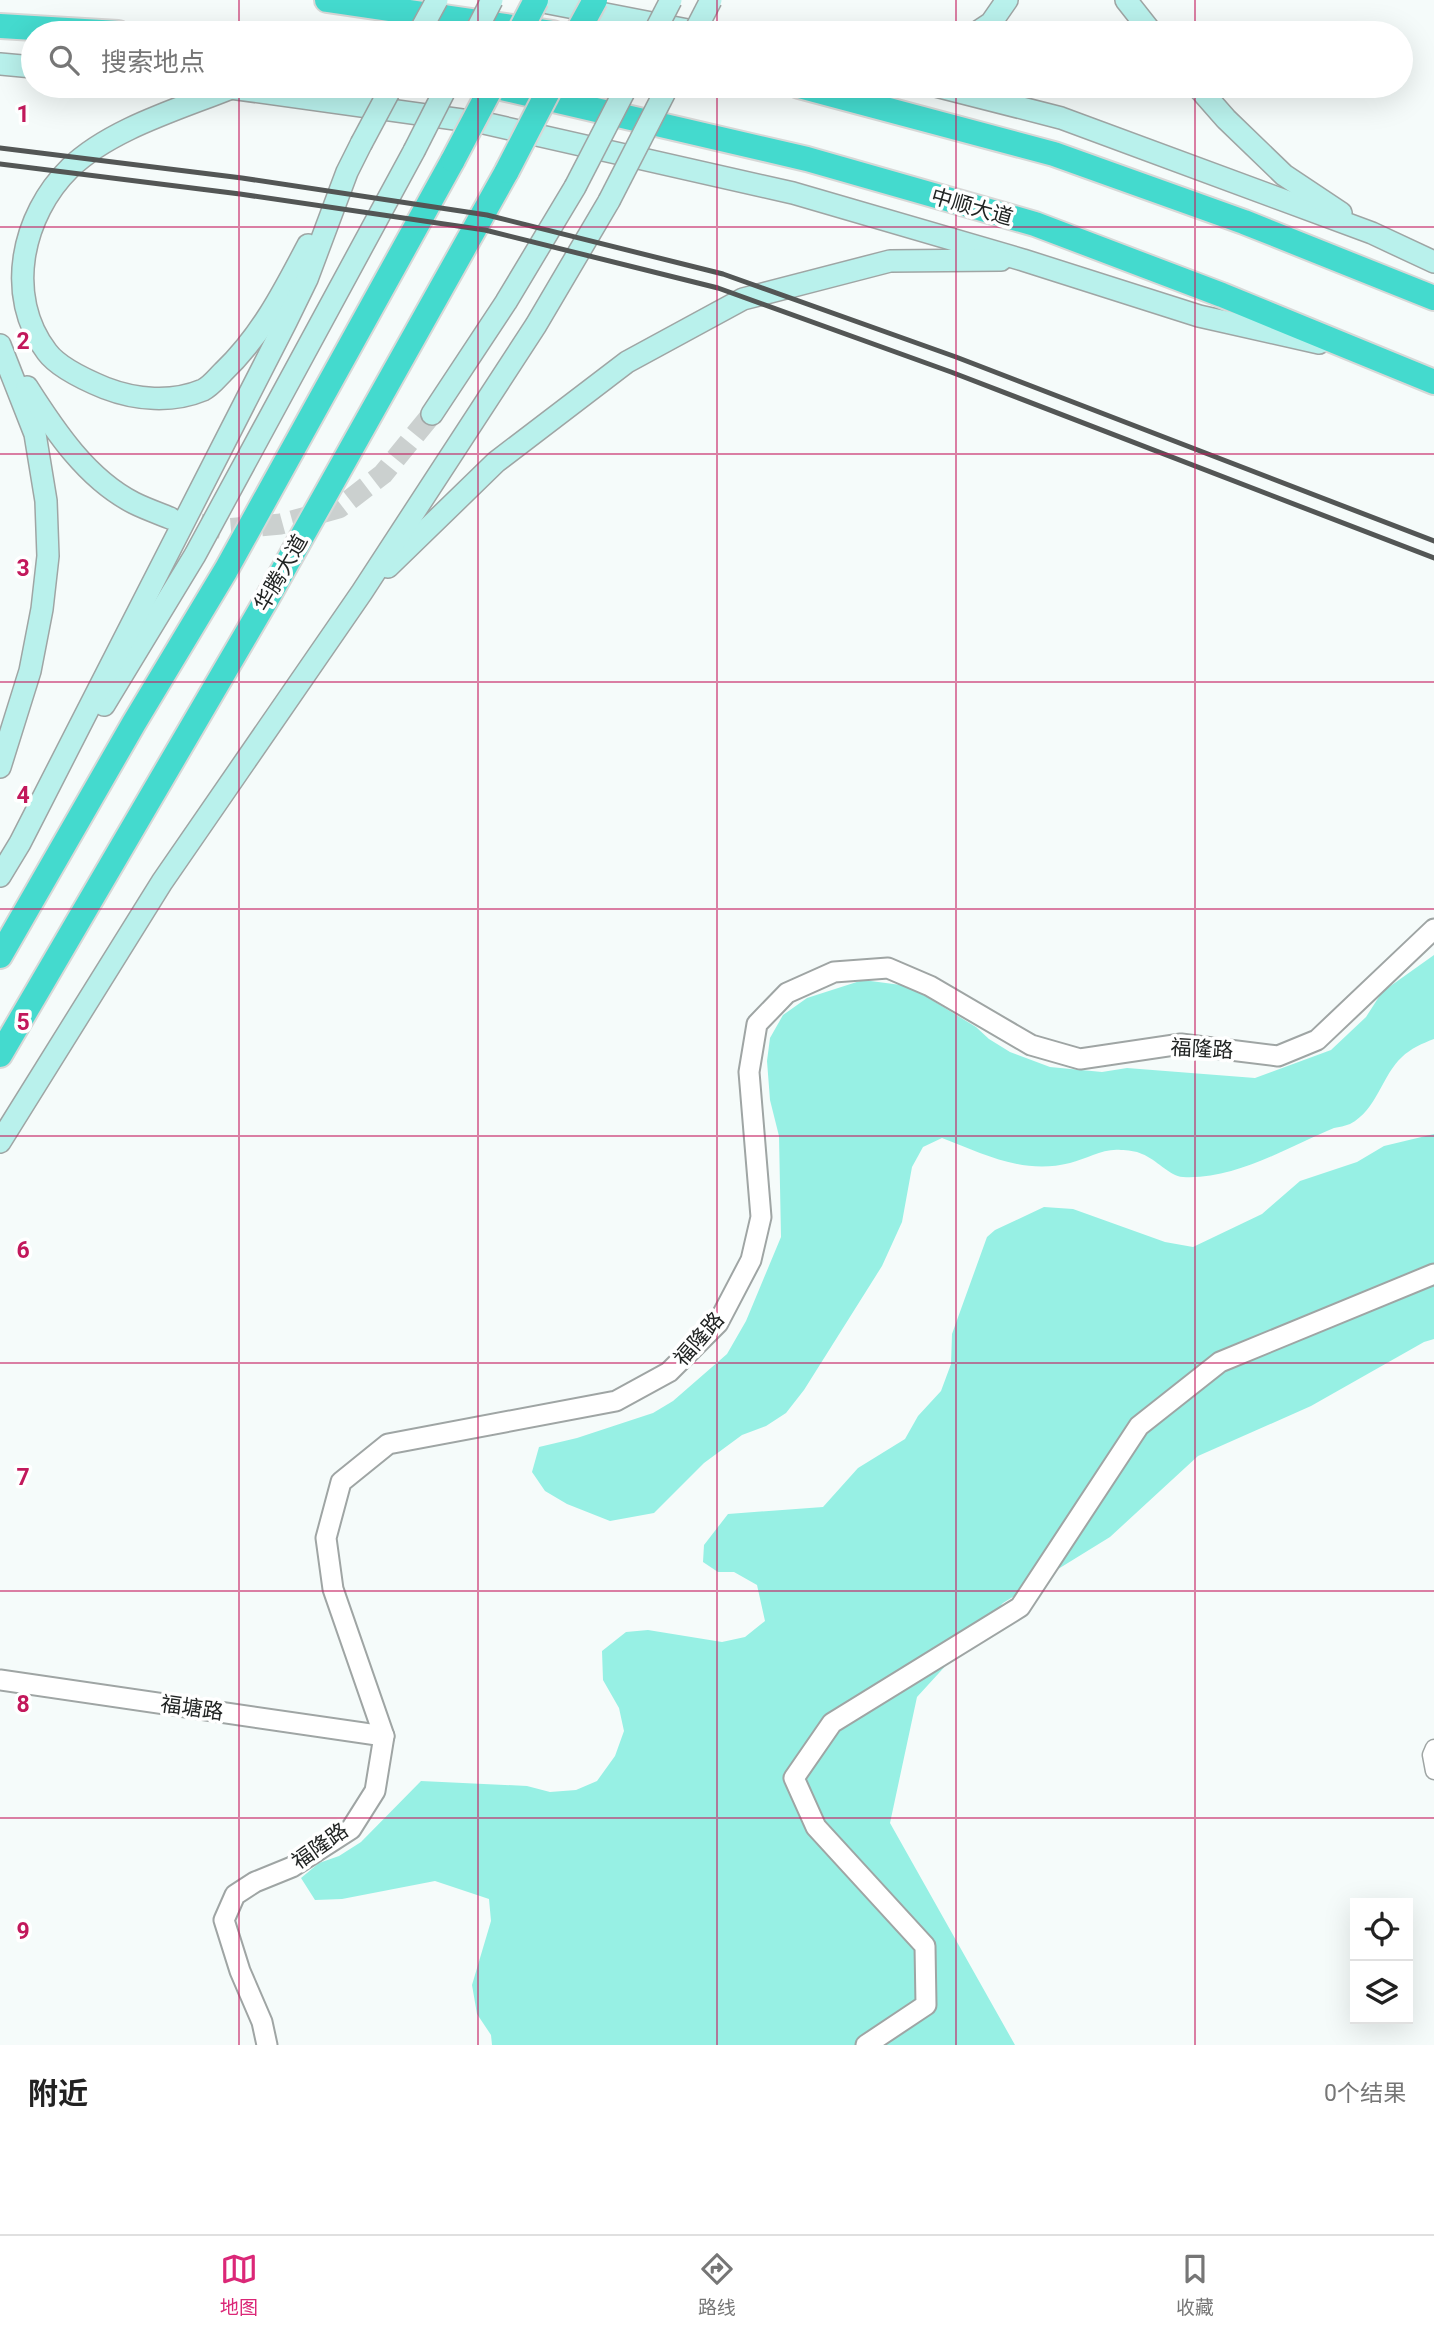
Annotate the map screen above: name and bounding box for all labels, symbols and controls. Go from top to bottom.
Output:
search box [21,21,1413,98]
icon: search [45,41,83,79]
text: 搜索地点 [101,47,205,77]
text: 1 [16,101,30,128]
street label: 中顺大道 [928,184,1016,230]
text: 2 [16,328,30,355]
street label: 华腾大道 [250,531,312,615]
text: 3 [16,555,30,582]
text: 4 [16,782,30,809]
text: 5 [16,1009,30,1036]
street label: 福隆路 [1170,1035,1234,1063]
text: 6 [16,1237,30,1264]
street label: 福隆路 [669,1307,729,1371]
text: 7 [16,1464,30,1491]
text: 8 [16,1691,30,1718]
street label: 福塘路 [159,1692,225,1724]
street label: 福隆路 [287,1818,353,1874]
map controls [1350,1898,1413,2024]
button: locate [1350,1898,1413,1961]
text: 9 [16,1918,30,1945]
button: layers [1350,1961,1413,2024]
text: 附近 [28,2076,88,2111]
text: 0个结果 [1324,2080,1406,2107]
tab: 地图 [220,2250,258,2319]
tab: 路线 [698,2250,736,2319]
tab: 收藏 [1176,2250,1214,2319]

